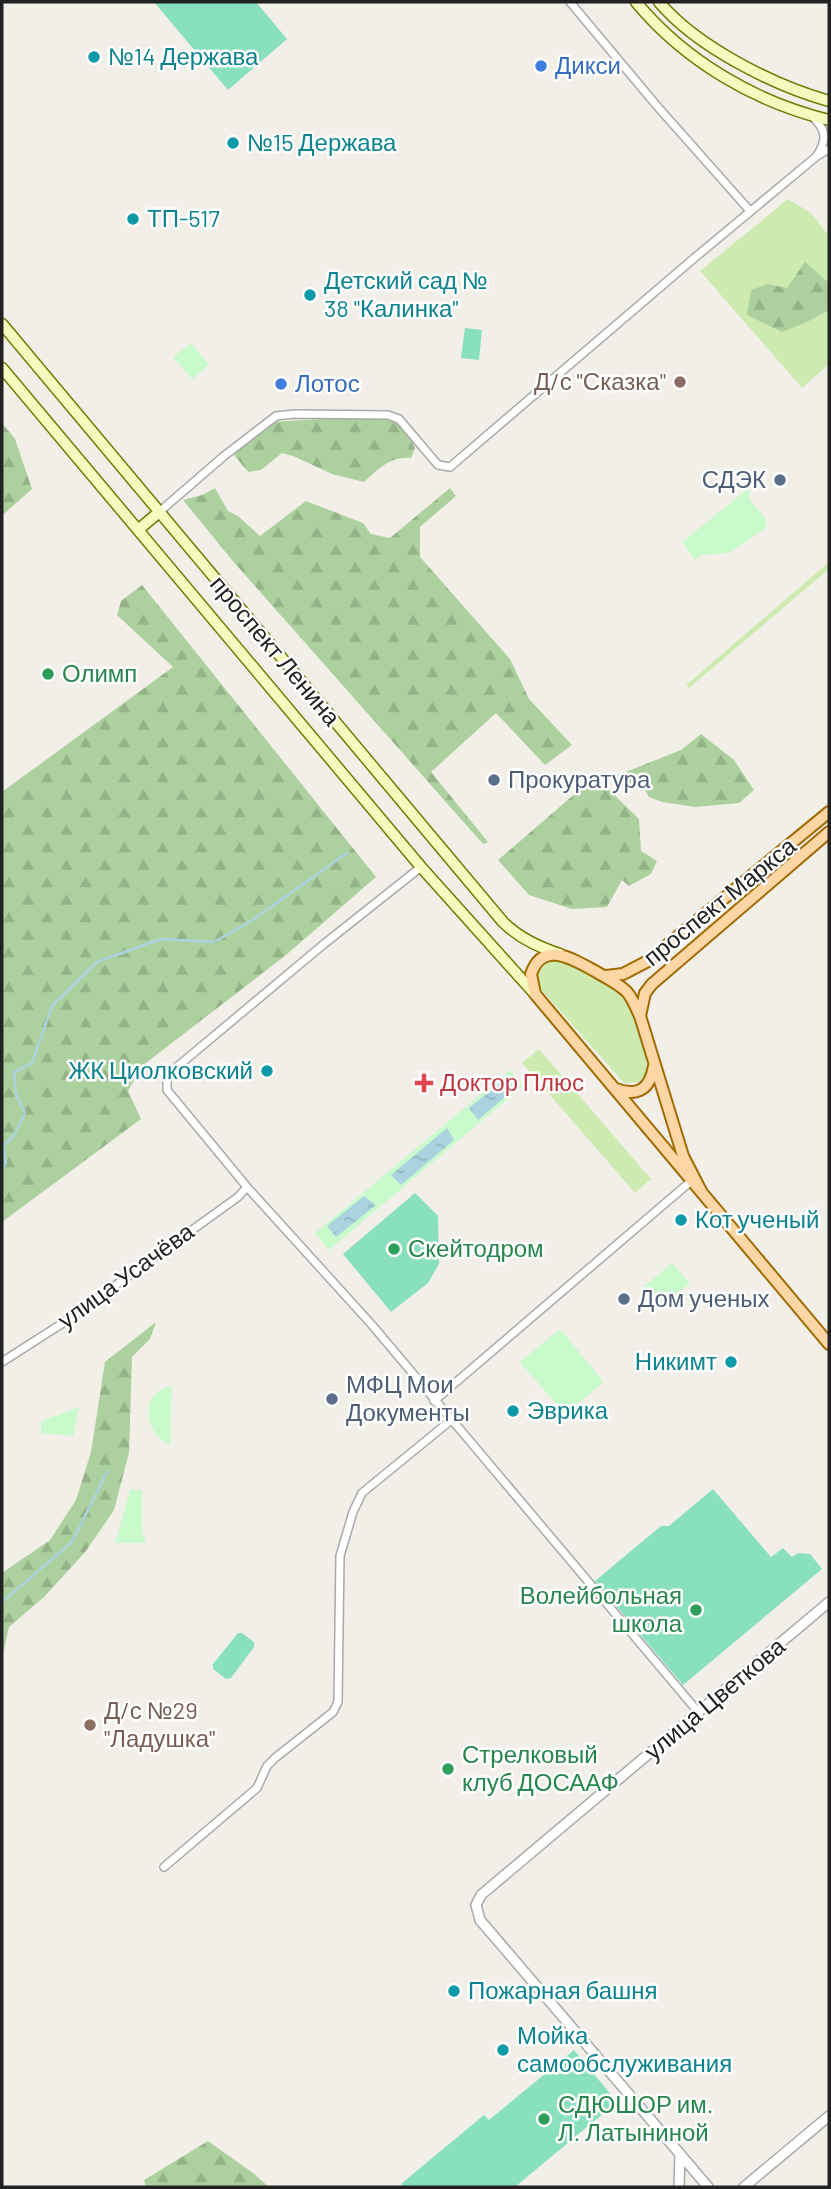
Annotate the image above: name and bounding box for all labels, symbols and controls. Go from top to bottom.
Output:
place label: №14 Держава [108,41,259,70]
marker: №14 Держава [86,49,102,65]
place label: Дикси [555,50,621,79]
marker: Дикси [533,58,549,74]
place label: №15 Держава [247,127,397,156]
marker: №15 Держава [225,135,241,151]
place label: ТП-517 [147,203,220,232]
marker: ТП-517 [125,211,141,227]
place label: Детский сад № 38 "Калинка" [324,265,488,322]
marker: Детский сад № 38 "Калинка" [302,287,318,303]
place label: Д/с "Сказка" [534,366,666,395]
place label: Лотос [295,368,360,397]
marker: Д/с "Сказка" [672,374,688,390]
marker: Лотос [273,376,289,392]
place label: СДЭК [702,464,766,493]
marker: СДЭК [772,472,788,488]
street label: проспект Ленина [205,569,348,731]
place label: Олимп [62,658,137,687]
marker: Олимп [40,666,56,682]
place label: Прокуратура [508,764,651,793]
marker: Прокуратура [486,772,502,788]
street label: проспект Маркса [637,830,802,971]
place label: ЖК Циолковский [68,1055,253,1084]
marker: ЖК Циолковский [259,1063,275,1079]
place label: Доктор Плюс [440,1067,584,1096]
marker: Доктор Плюс [414,1073,434,1093]
place label: Кот ученый [695,1204,819,1233]
marker: Кот ученый [673,1212,689,1228]
street label: улица Усачёва [52,1215,199,1334]
place label: Скейтодром [408,1233,544,1262]
marker: Скейтодром [386,1241,402,1257]
place label: Дом ученых [638,1283,770,1312]
marker: Дом ученых [616,1291,632,1307]
place label: Никимт [635,1346,717,1375]
marker: Никимт [723,1354,739,1370]
place label: МФЦ Мои Документы [346,1369,470,1426]
marker: МФЦ Мои Документы [324,1391,340,1407]
place label: Эврика [527,1395,609,1424]
marker: Эврика [505,1403,521,1419]
place label: Волейбольная школа [520,1580,683,1637]
marker: Волейбольная школа [688,1602,704,1618]
street label: улица Цветкова [638,1630,791,1765]
place label: Д/с №29 "Ладушка" [104,1695,215,1752]
marker: Д/с №29 "Ладушка" [82,1717,98,1733]
place label: Стрелковый клуб ДОСААФ [462,1739,619,1796]
marker: Стрелковый клуб ДОСААФ [440,1761,456,1777]
place label: Пожарная башня [468,1975,658,2004]
marker: Пожарная башня [446,1983,462,1999]
place label: Мойка самообслуживания [517,2020,732,2077]
marker: Мойка самообслуживания [495,2042,511,2058]
place label: СДЮШОР им. Л. Латыниной [558,2089,713,2146]
marker: СДЮШОР им. Л. Латыниной [536,2111,552,2127]

